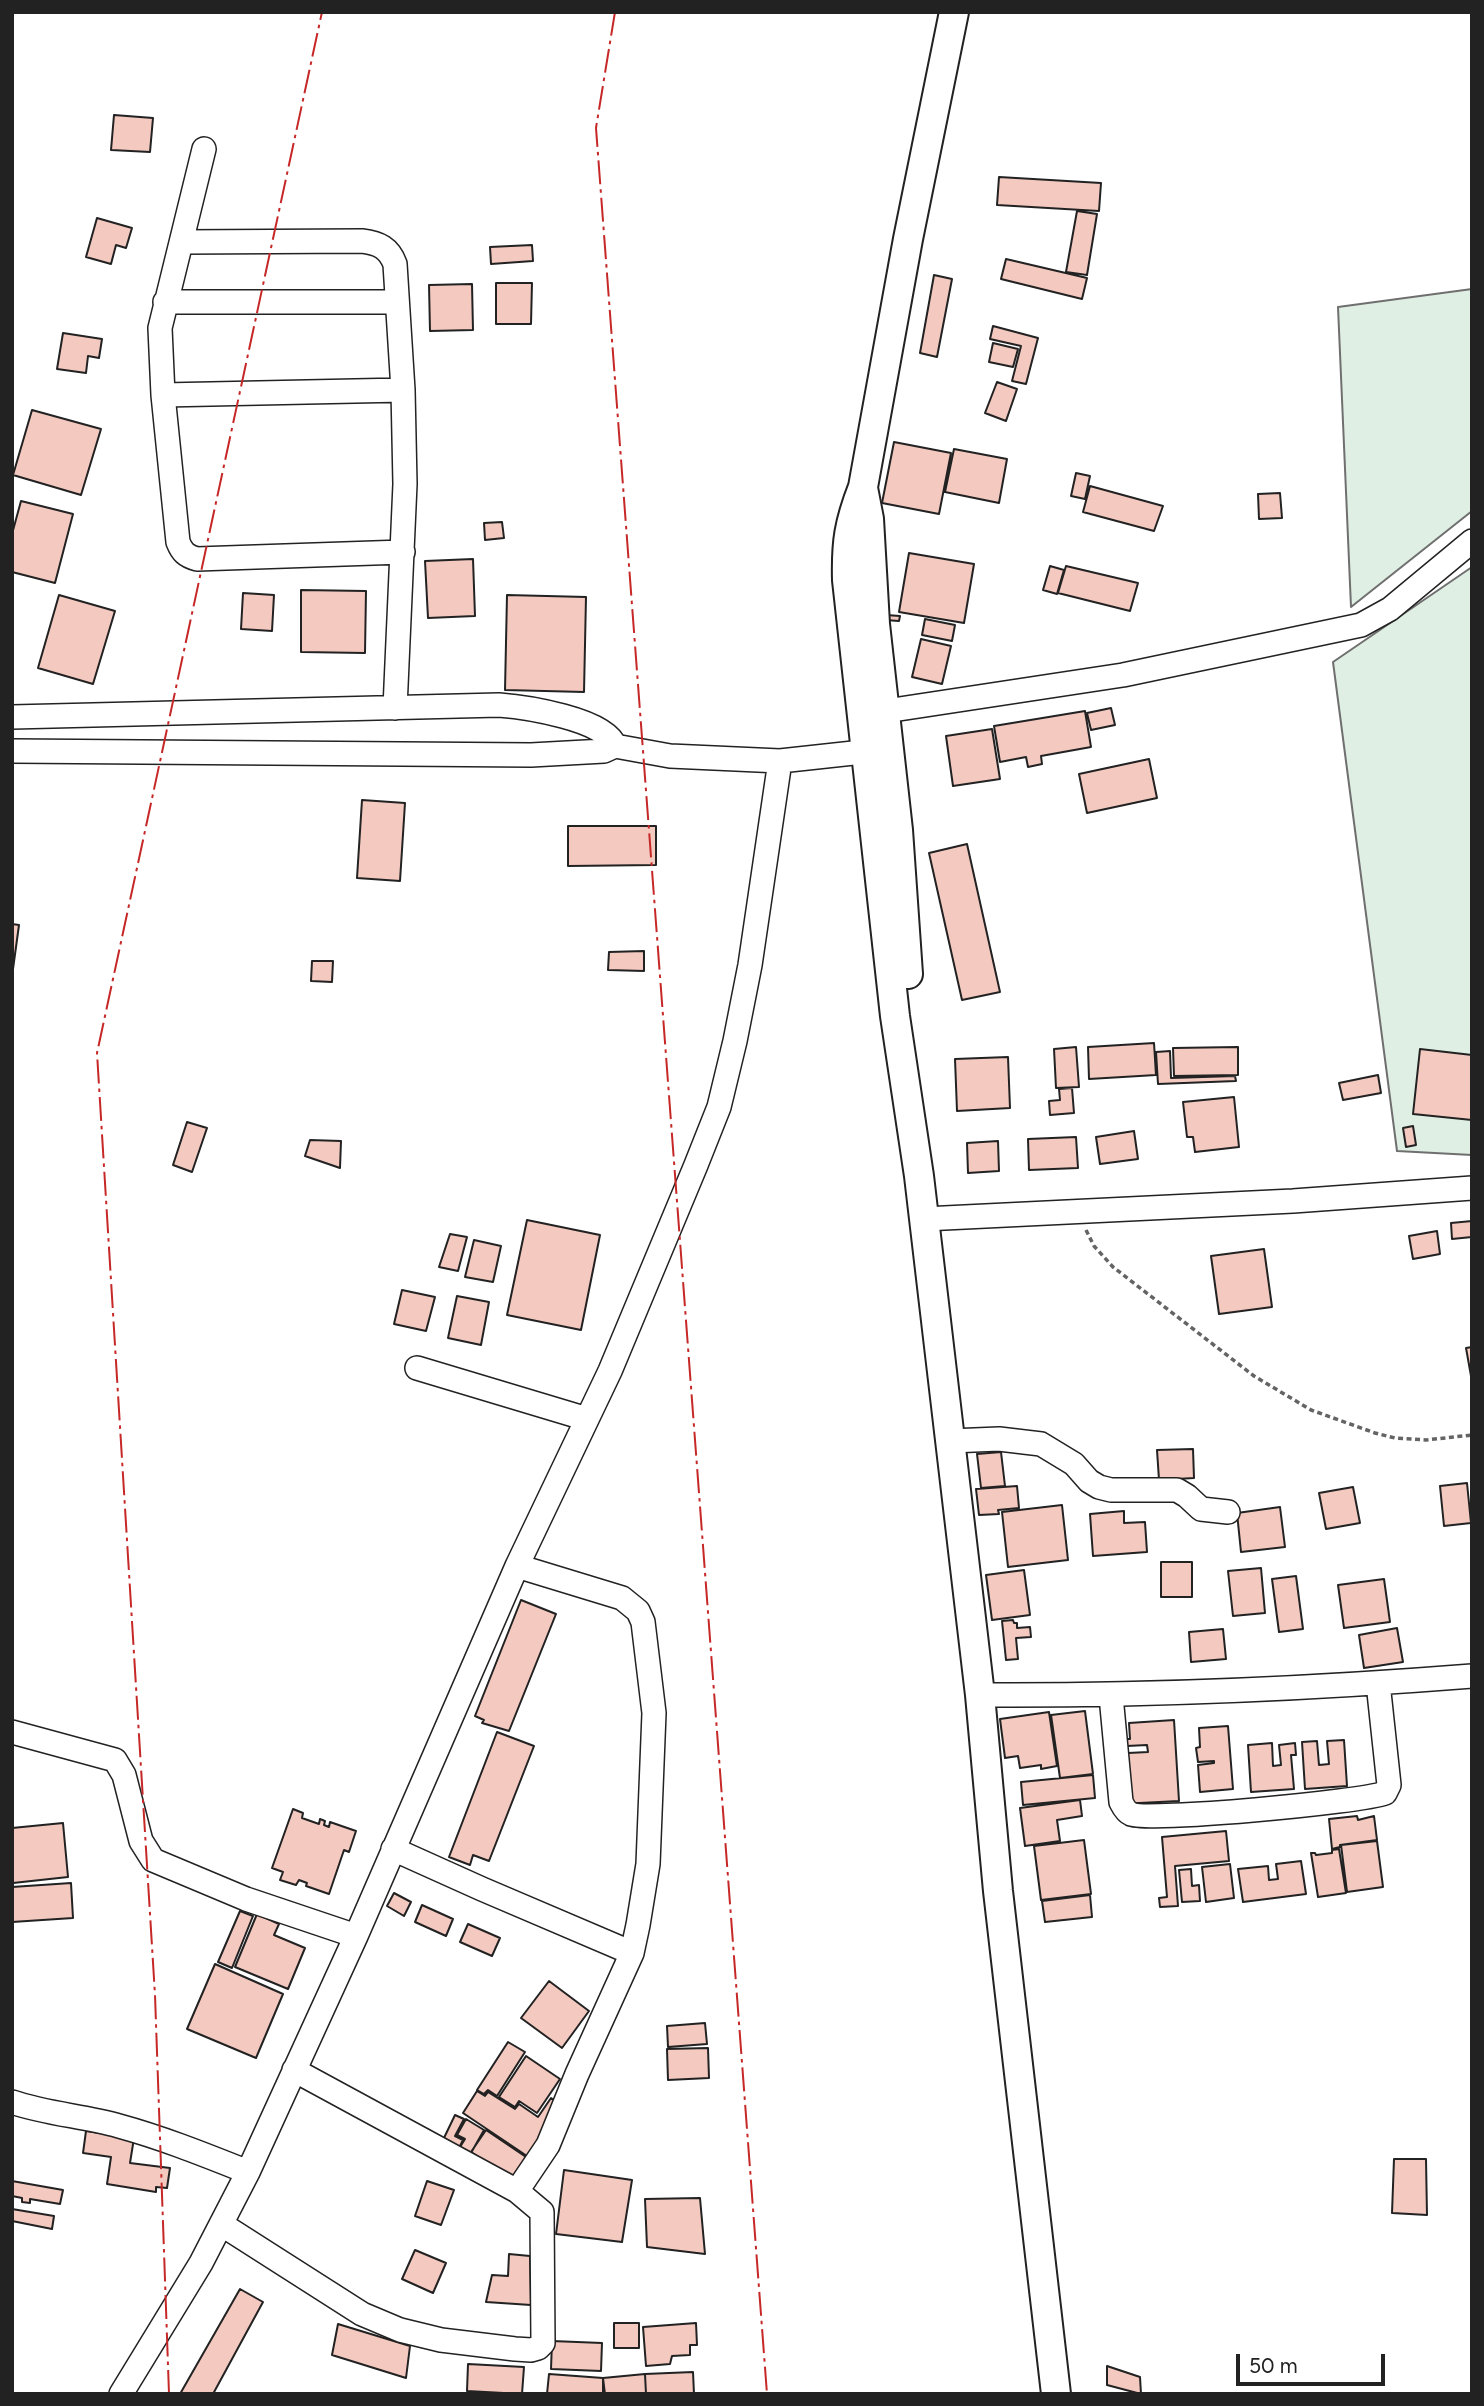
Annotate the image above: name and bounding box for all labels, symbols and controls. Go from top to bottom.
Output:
scale bar [1239,2340,1388,2384]
text: 50 m [1249,2353,1298,2378]

